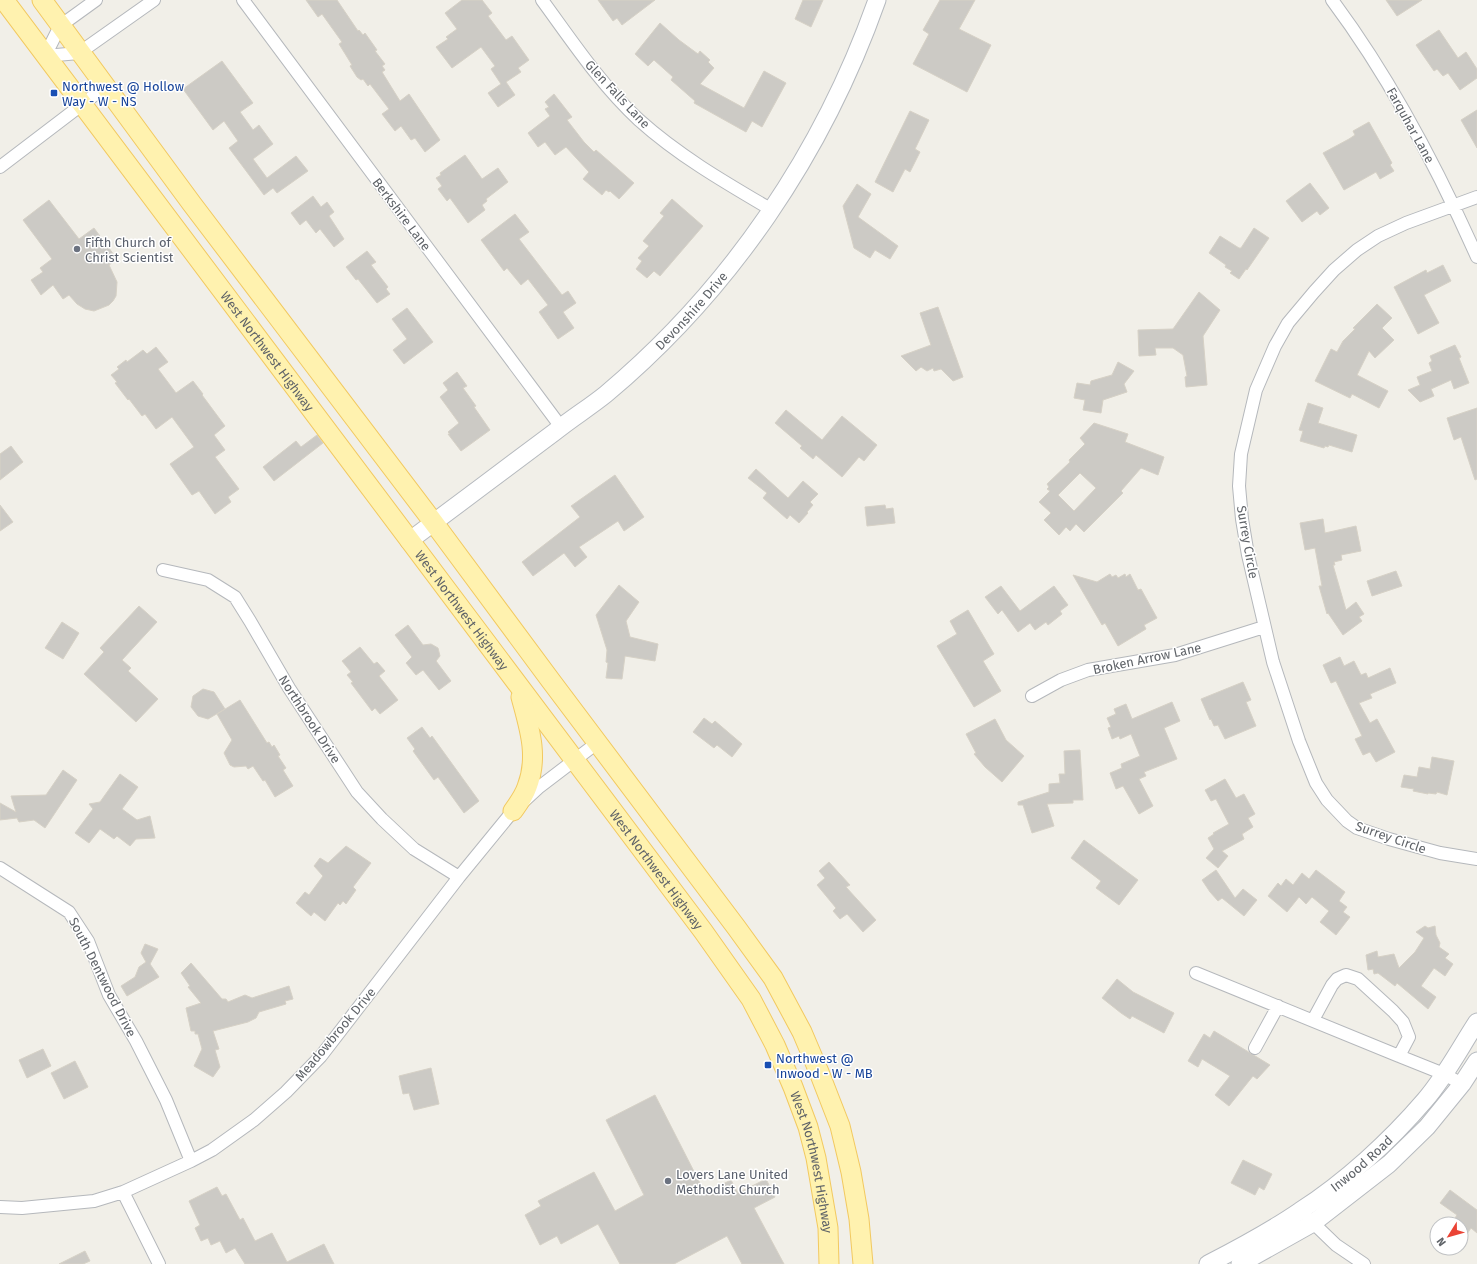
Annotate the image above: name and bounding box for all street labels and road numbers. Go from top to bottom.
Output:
street label: Glen Falls Lane [582,57,653,132]
street label: Farquhar Lane [1384,85,1437,166]
street label: Berkshire Lane [369,175,434,254]
street label: Devonshire Drive [652,269,731,353]
street label: West Northwest Highway [217,289,317,415]
street label: Surrey Circle [1234,504,1261,580]
street label: West Northwest Highway [412,548,512,674]
street label: Broken Arrow Lane [1092,640,1203,677]
street label: Northbrook Drive [276,672,344,766]
street label: West Northwest Highway [606,807,706,933]
street label: Surrey Circle [1354,818,1428,857]
street label: South Dentwood Drive [66,915,139,1039]
street label: Meadowbrook Drive [292,985,379,1084]
street label: West Northwest Highway [787,1089,835,1234]
street label: Inwood Road [1328,1133,1396,1195]

